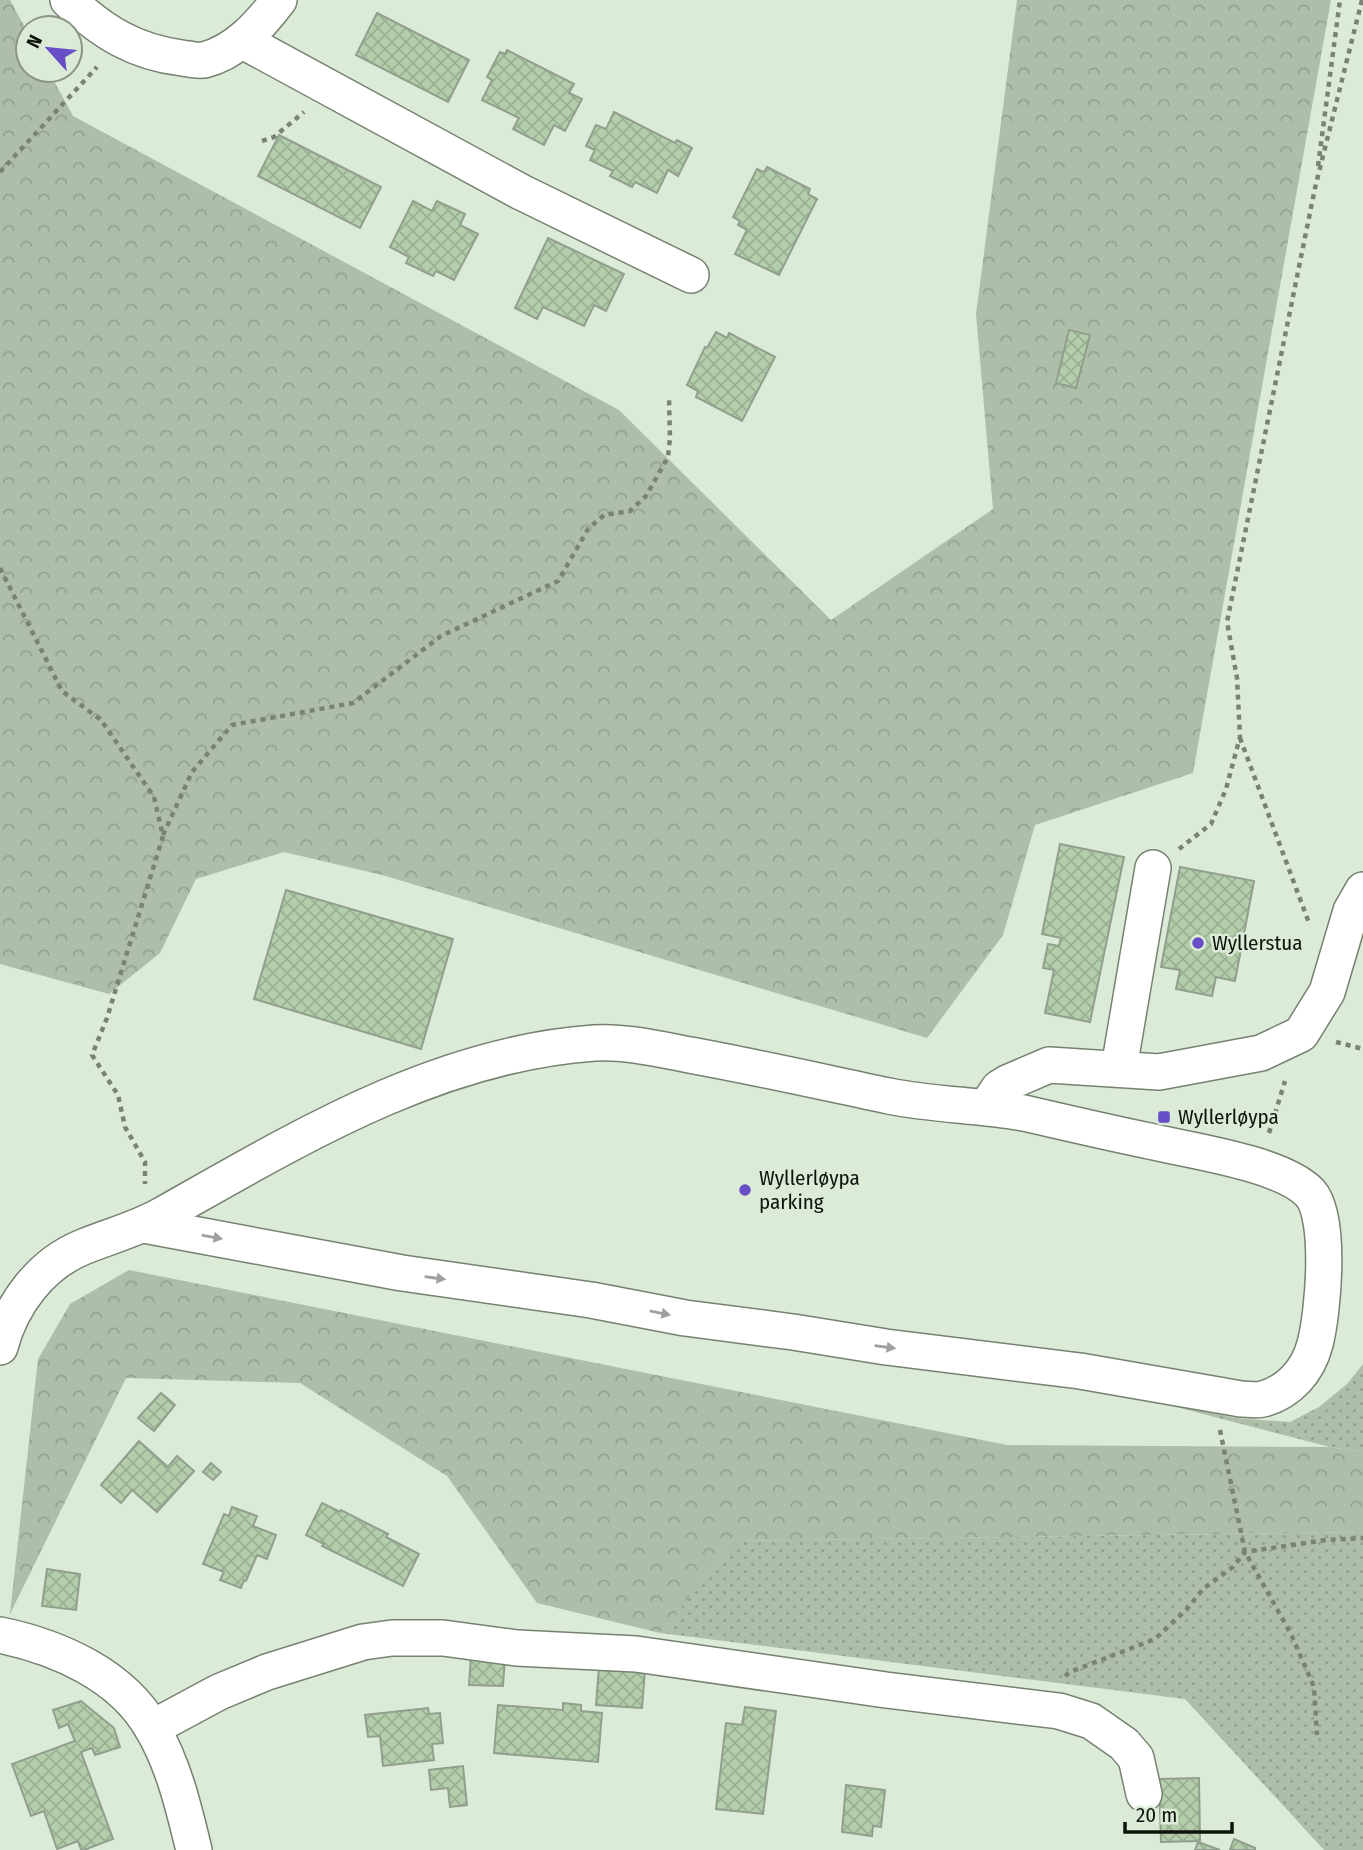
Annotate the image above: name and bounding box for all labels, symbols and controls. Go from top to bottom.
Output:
north arrow [14,14,84,84]
text: N [21,31,47,52]
place label: Wyllerstua [1212,930,1303,956]
marker: Wyllerstua [1190,935,1206,951]
place label: Wyllerløypa [1178,1104,1279,1130]
marker: Wyllerløypa [1156,1109,1172,1125]
place label: Wyllerløypa parking [759,1165,860,1215]
marker: Wyllerløypa parking [737,1182,753,1198]
one-way arrow [201,1232,223,1243]
one-way arrow [425,1272,447,1283]
one-way arrow [649,1308,671,1319]
one-way arrow [874,1342,896,1353]
scale bar [1125,1790,1232,1834]
text: 20 m [1136,1802,1177,1828]

